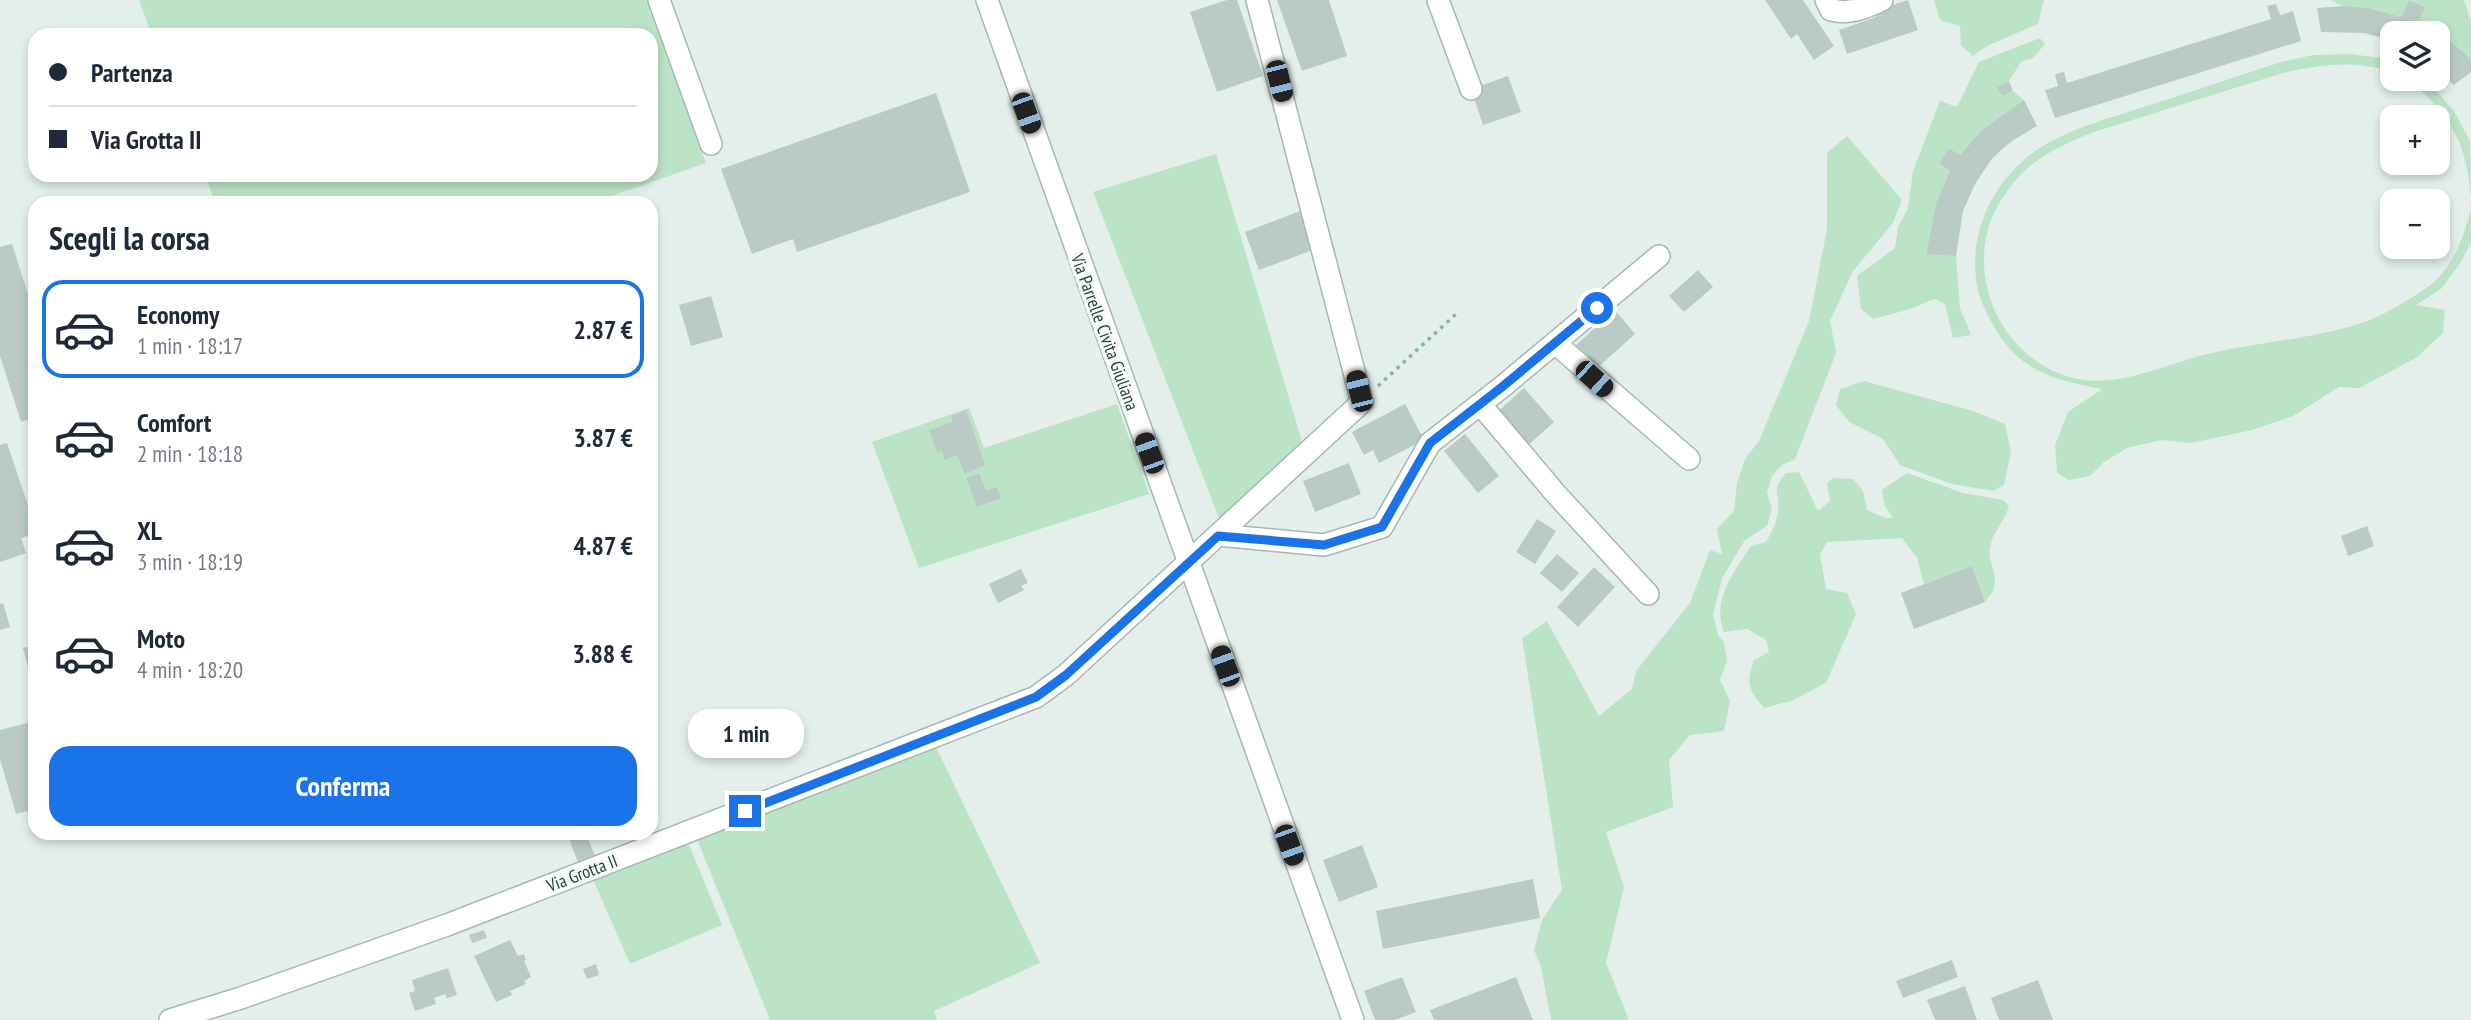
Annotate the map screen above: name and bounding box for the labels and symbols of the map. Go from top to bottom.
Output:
car [1264,58,1295,104]
car [1009,90,1044,136]
street label: Via Parrelle Civita Giuliana [1066,250,1144,413]
route start [1581,292,1613,324]
car [1572,357,1617,401]
car [1344,368,1375,414]
car [1132,430,1167,476]
car [1208,643,1243,689]
callout: 1 min [687,710,803,758]
route end [729,795,761,827]
car [1272,822,1307,868]
street label: Via Grotta II [542,849,621,897]

